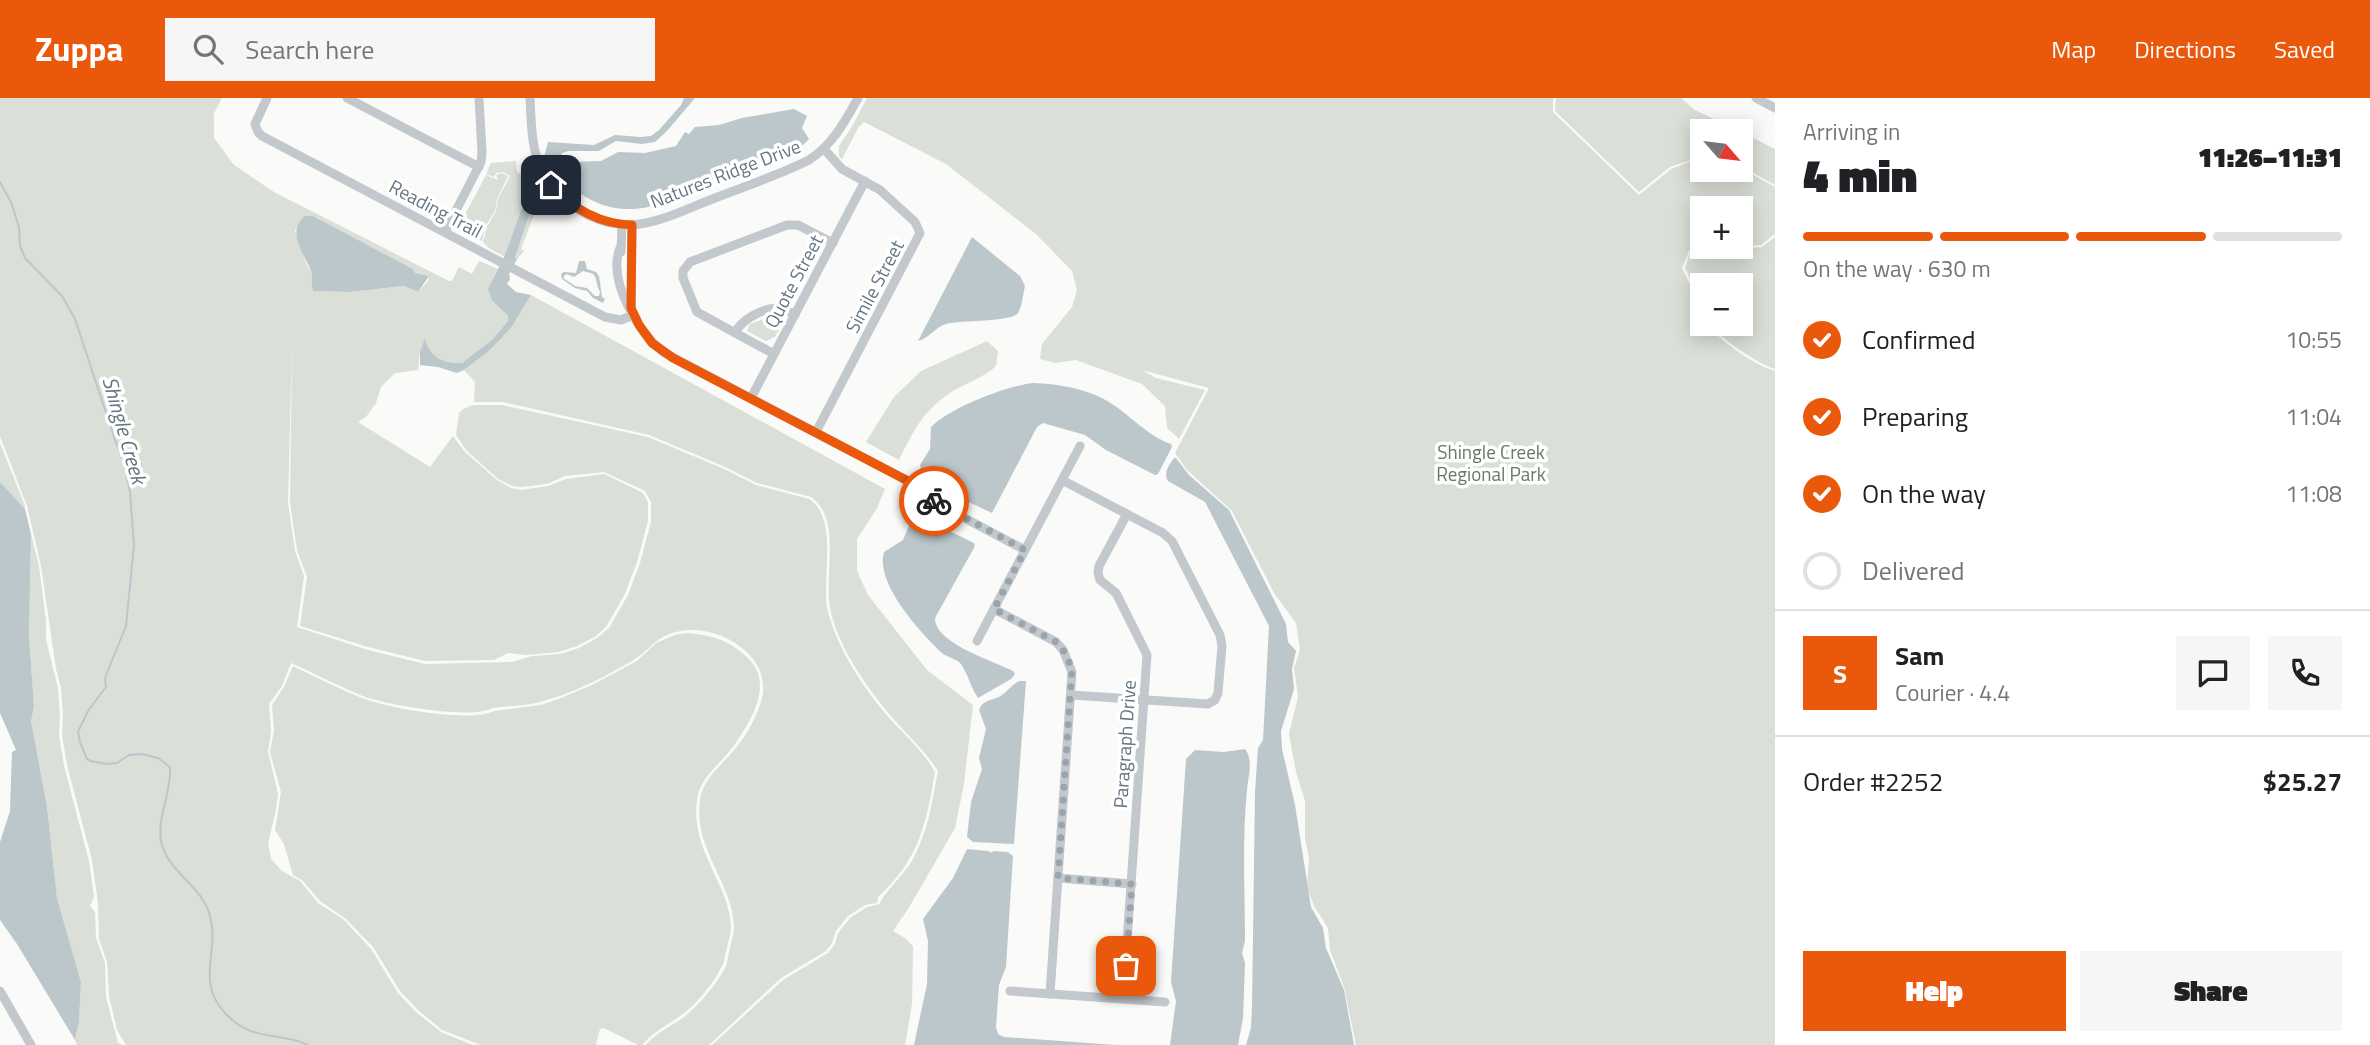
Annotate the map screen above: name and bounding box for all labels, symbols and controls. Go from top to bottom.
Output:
search box [165,18,655,81]
text: Zuppa [35,24,123,74]
icon: search [189,30,227,68]
text: Search here [245,30,374,69]
text: Map [2051,31,2096,67]
text: Directions [2134,31,2236,67]
text: Saved [2274,31,2335,67]
text: Arriving in [1803,114,1900,149]
north arrow [1690,119,1754,182]
map controls [1690,119,1753,336]
street label: Natures Ridge Drive [646,131,804,215]
text: 11:26–11:31 [2198,138,2342,177]
text: 4 min [1803,140,1917,210]
pin [521,155,581,215]
icon: home [532,166,570,204]
street label: Reading Trail [384,171,488,245]
button: + [1690,196,1753,259]
street label: Quote Street [756,229,830,333]
street label: Simile Street [837,234,911,338]
text: On the way · 630 m [1803,251,1991,286]
button: − [1690,273,1753,336]
text: Confirmed [1862,320,1976,359]
icon: check [1803,321,1841,359]
text: 10:55 [2285,322,2342,357]
water label: Shingle Creek [94,373,156,490]
text: Preparing [1862,397,1968,436]
icon: check [1803,398,1841,436]
text: 11:04 [2285,399,2342,434]
park label: Shingle Creek Regional Park [1436,437,1546,488]
courier [899,466,969,536]
text: On the way [1862,474,1986,513]
icon: check [1803,475,1841,513]
text: 11:08 [2285,476,2342,511]
icon: bike [915,482,953,520]
text: Delivered [1862,551,1965,590]
text: Sam [1895,636,1944,675]
button: chat [2176,636,2250,710]
button: phone [2268,636,2342,710]
text: S [1833,654,1847,693]
text: Courier · 4.4 [1895,675,2010,710]
street label: Paragraph Drive [1105,679,1143,809]
text: Order #2252 [1803,762,1943,801]
text: $25.27 [2263,762,2342,801]
pin [1096,936,1156,996]
icon: bag [1107,947,1145,985]
button: Help [1803,951,2066,1031]
button: Share [2080,951,2342,1031]

